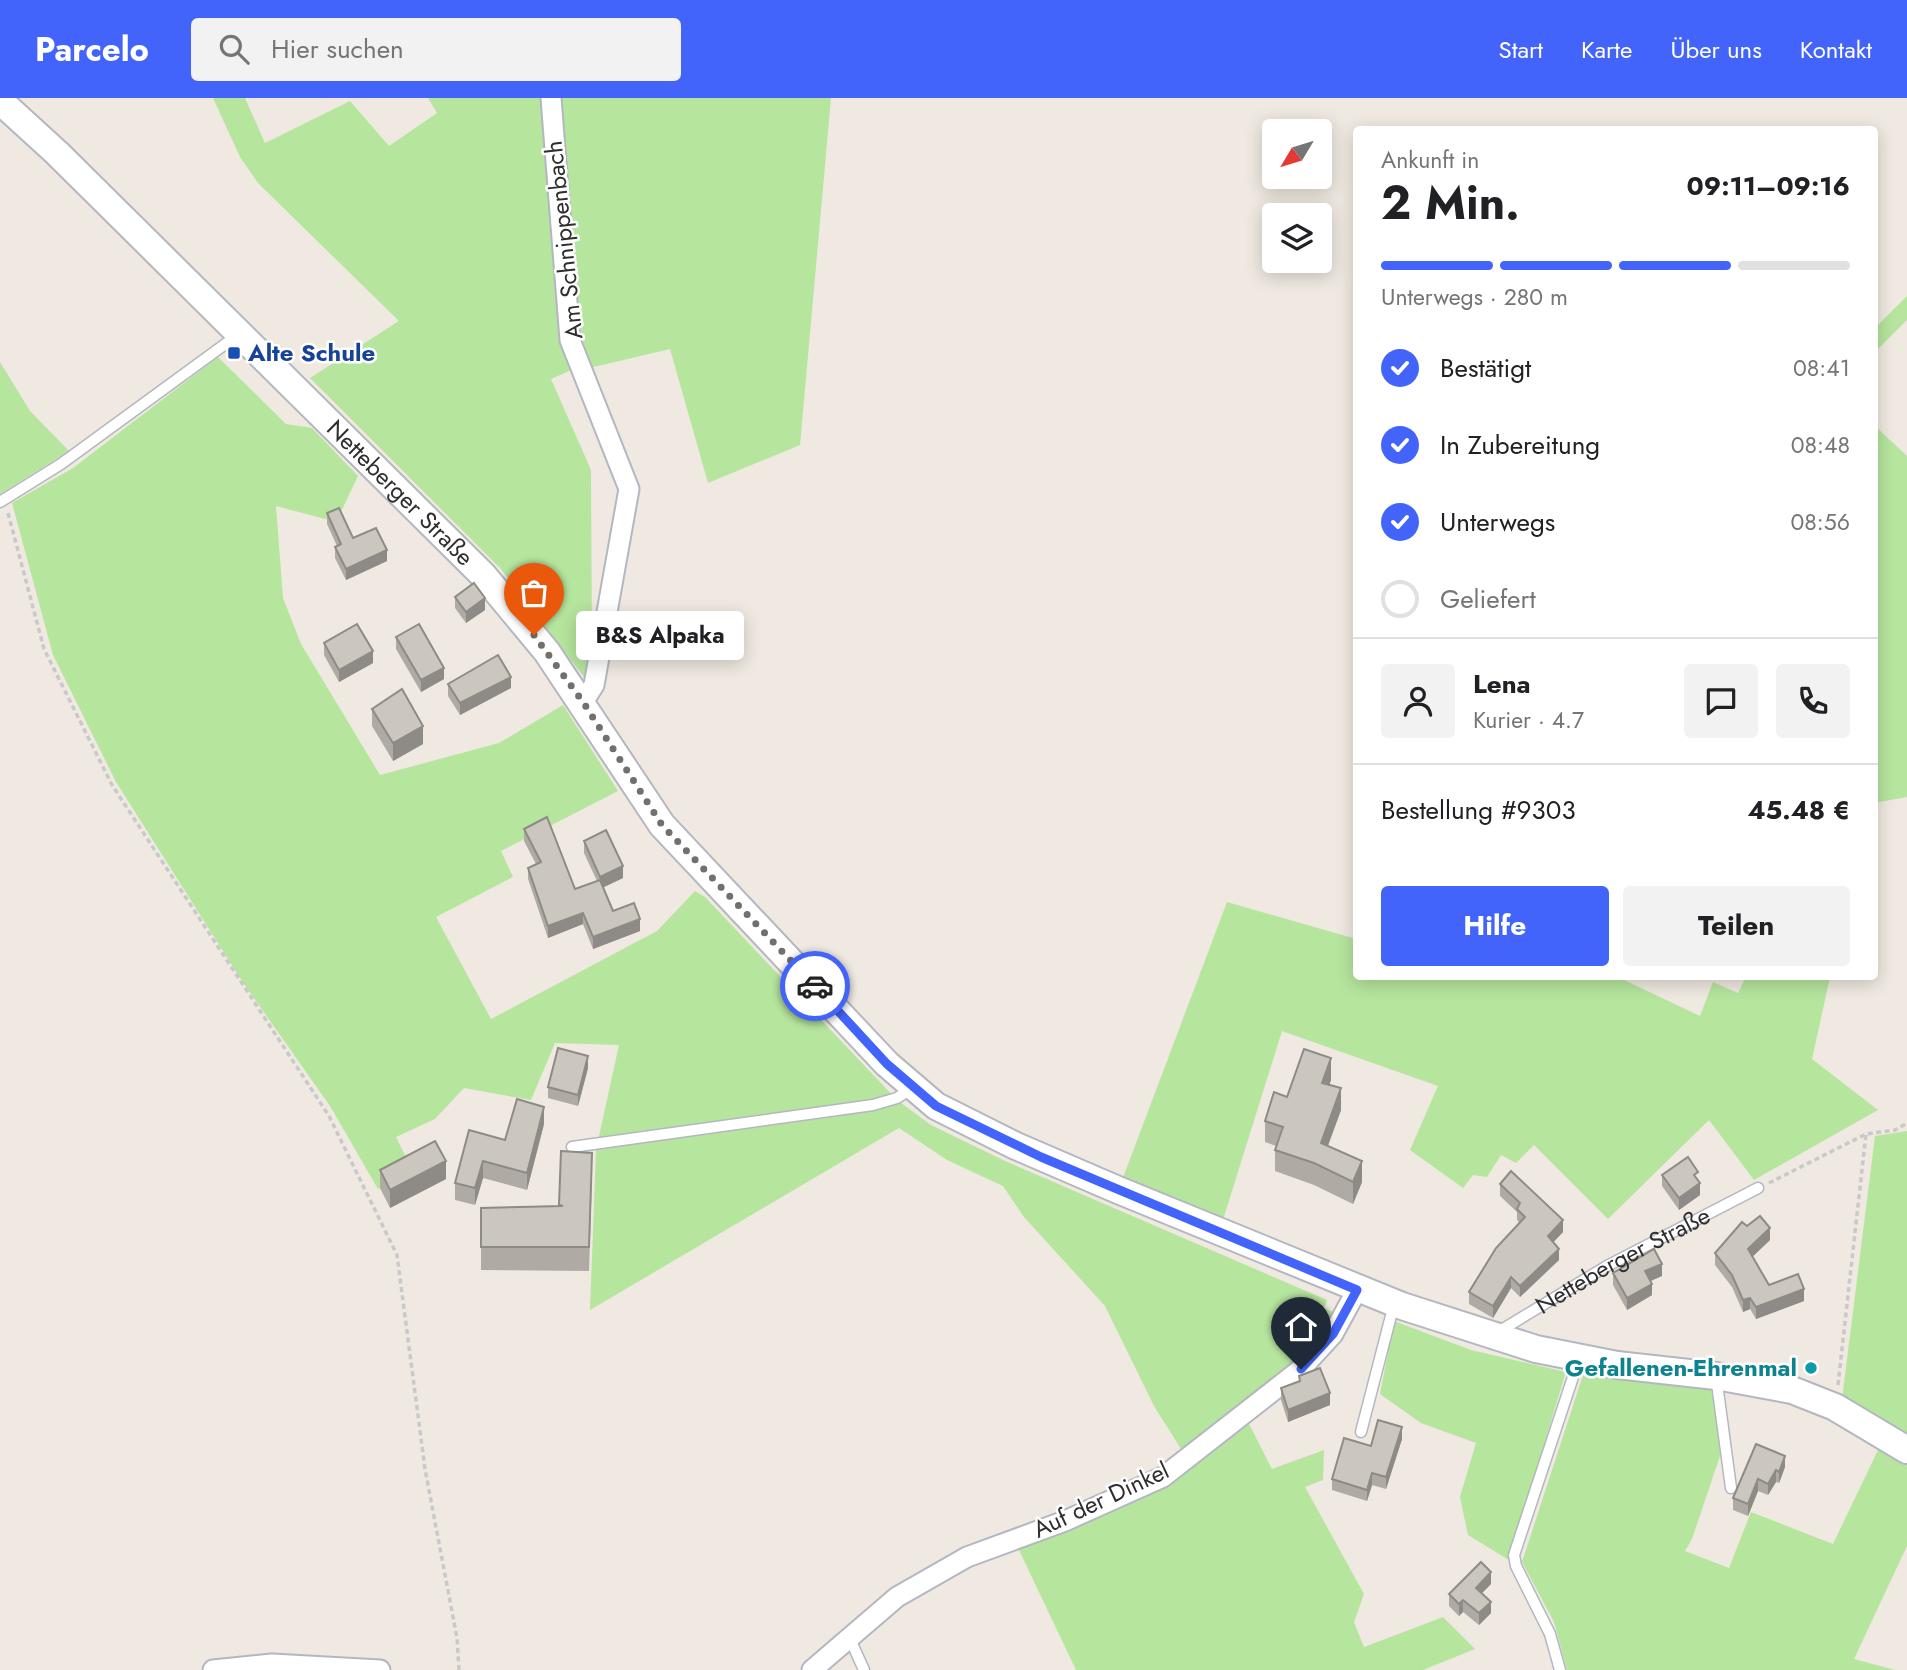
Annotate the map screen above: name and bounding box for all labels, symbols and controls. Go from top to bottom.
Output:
search box [191,18,681,81]
text: Parcelo [35,26,149,73]
icon: search [215,30,253,68]
text: Hier suchen [271,30,404,68]
text: Start [1499,32,1543,67]
text: Karte [1581,32,1632,67]
text: Über uns [1670,32,1762,67]
text: Kontakt [1800,32,1872,67]
north arrow [1262,119,1332,189]
map controls [1262,119,1332,273]
street label: Am Schnippenbach [536,139,591,341]
text: Ankunft in [1381,143,1479,177]
text: 09:11–09:16 [1687,167,1850,205]
text: 2 Min. [1381,170,1520,236]
button: layers [1262,203,1332,273]
text: Unterwegs · 280 m [1381,280,1568,314]
place label: Alte Schule [247,335,375,370]
marker: Alte Schule [226,345,242,361]
icon: check [1381,349,1419,387]
text: Bestätigt [1440,349,1531,387]
text: 08:41 [1793,351,1850,385]
street label: Netteberger Straße [319,411,482,573]
icon: check [1381,426,1419,464]
text: In Zubereitung [1440,426,1600,464]
text: 08:48 [1791,428,1850,462]
icon: check [1381,503,1419,541]
text: Unterwegs [1440,503,1555,541]
text: 08:56 [1791,505,1850,539]
pin [504,563,564,635]
icon: bag [515,574,553,612]
text: Geliefert [1440,580,1536,618]
callout: B&S Alpaka [576,610,744,660]
text: B&S Alpaka [595,618,725,652]
button: person [1381,664,1455,738]
button: chat [1684,664,1758,738]
button: phone [1776,664,1850,738]
text: Lena [1473,665,1531,703]
text: Kurier · 4.7 [1473,703,1584,737]
text: Bestellung #9303 [1381,791,1576,829]
text: 45.48 € [1747,791,1850,829]
button: Hilfe [1381,886,1609,966]
button: Teilen [1623,886,1850,966]
courier [780,951,850,1021]
icon: car [796,967,834,1005]
street label: Netteberger Straße [1528,1198,1716,1322]
pin [1271,1297,1331,1369]
icon: home [1282,1308,1320,1346]
place label: Gefallenen-Ehrenmal [1565,1350,1797,1385]
marker: Gefallenen-Ehrenmal [1803,1360,1819,1376]
street label: Auf der Dinkel [1027,1453,1175,1546]

